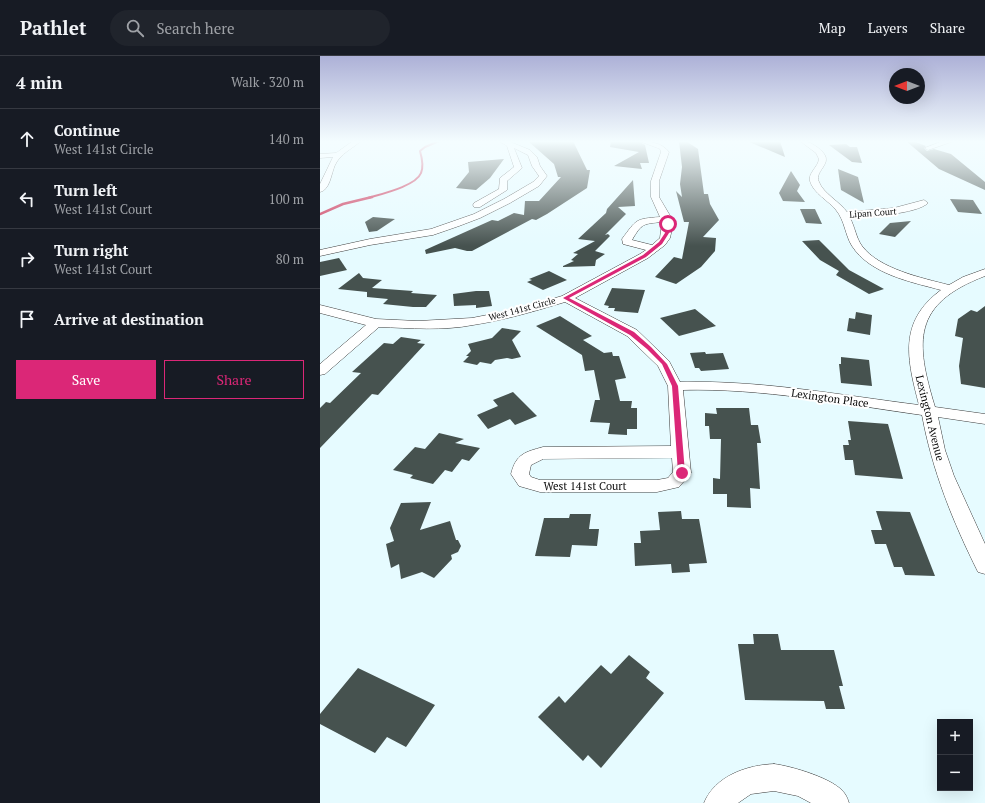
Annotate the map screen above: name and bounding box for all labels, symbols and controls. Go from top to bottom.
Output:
search box [110,10,390,46]
text: Pathlet [20,15,86,40]
icon: search [124,17,146,39]
text: Search here [156,18,234,38]
text: Map [819,18,846,37]
text: Layers [868,18,908,37]
text: Share [930,18,965,37]
north arrow [889,68,925,104]
text: 4 min [16,71,63,94]
text: Walk · 320 m [231,73,304,91]
text: Continue [54,120,120,140]
icon: ahead [16,128,38,150]
text: 140 m [269,130,304,148]
text: West 141st Circle [54,140,154,158]
text: Turn left [54,180,118,200]
icon: left [16,188,38,210]
text: 100 m [269,190,304,208]
text: West 141st Court [54,200,152,218]
street label: Lipan Court [849,205,898,221]
route start [659,215,677,233]
text: Turn right [54,240,129,260]
icon: right [16,248,38,270]
text: 80 m [276,250,304,268]
text: West 141st Court [54,260,152,278]
street label: West 141st Circle [487,294,557,324]
icon: arrive [16,308,38,330]
text: Arrive at destination [54,309,204,329]
button: Save [16,360,156,399]
button: Share [164,360,304,399]
street label: Lexington Avenue [913,374,948,463]
street label: Lexington Place [790,386,870,410]
route end [673,464,691,482]
street label: West 141st Court [543,479,627,493]
map controls [937,719,973,791]
button: + [937,719,973,755]
button: − [937,755,973,791]

